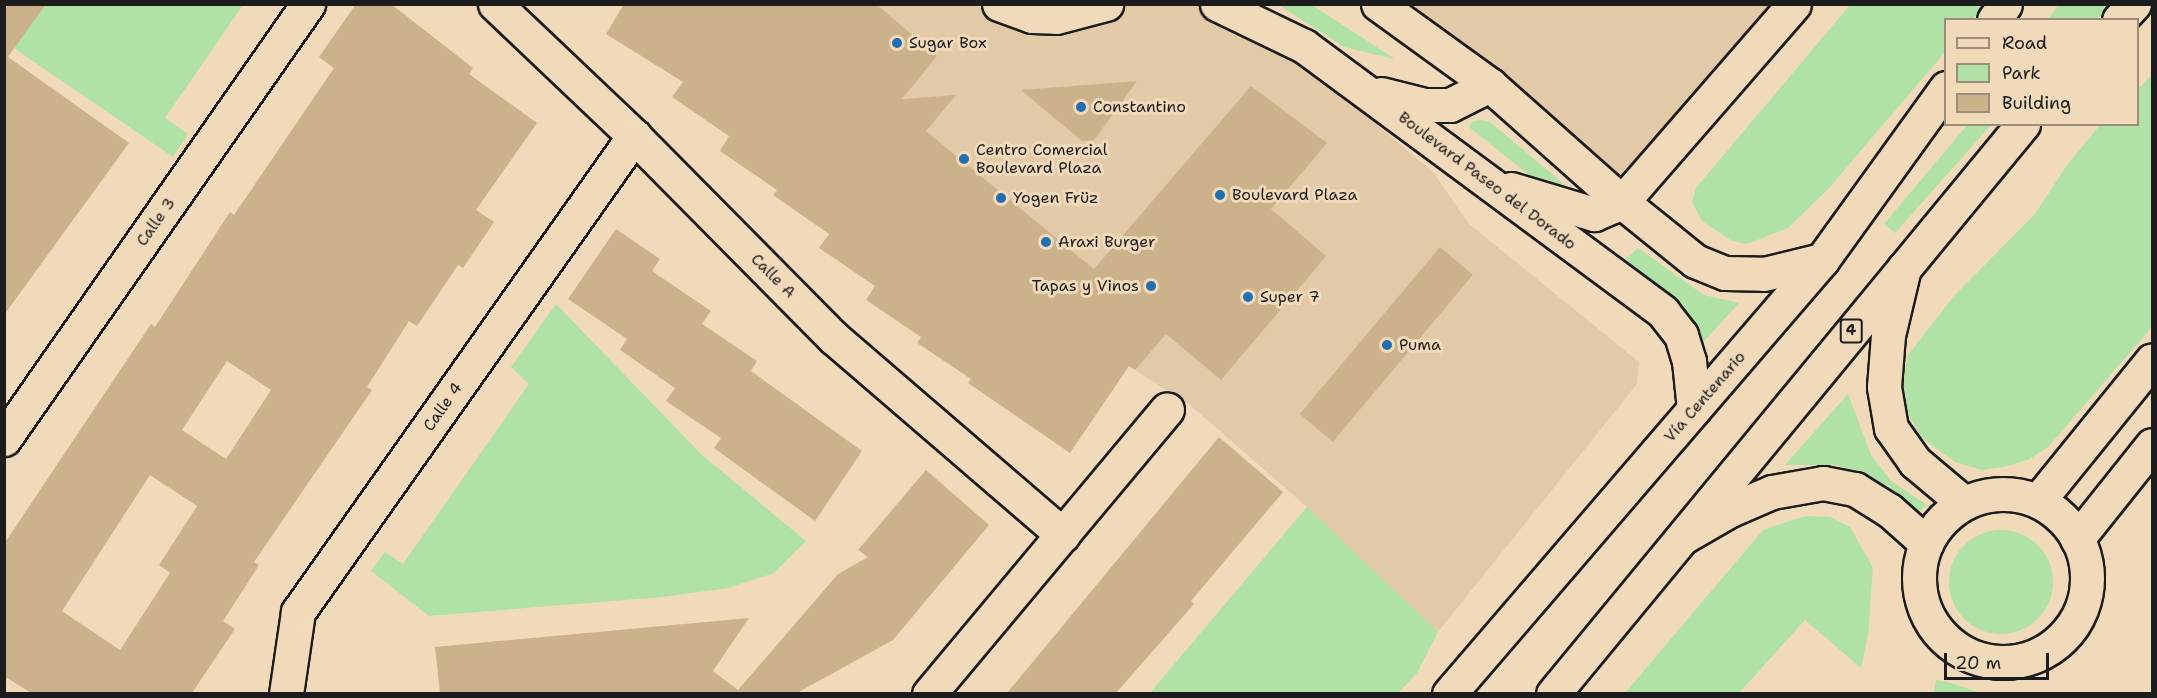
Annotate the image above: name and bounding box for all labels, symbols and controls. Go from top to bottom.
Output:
legend [1944,18,2139,126]
text: Road [2002,31,2047,55]
place label: Sugar Box [909,33,987,53]
marker: Sugar Box [890,36,904,50]
text: Park [2002,61,2041,85]
text: Building [2002,91,2071,115]
place label: Constantino [1093,97,1186,117]
marker: Constantino [1074,100,1088,114]
street label: Boulevard Paseo del Dorado [1394,108,1580,254]
place label: Centro Comercial Boulevard Plaza [976,140,1108,178]
marker: Centro Comercial Boulevard Plaza [957,152,971,166]
place label: Boulevard Plaza [1232,185,1357,205]
place label: Yogen Früz [1013,188,1099,208]
marker: Boulevard Plaza [1213,188,1227,202]
marker: Yogen Früz [994,191,1008,205]
street label: Calle 3 [132,194,180,250]
place label: Araxi Burger [1058,232,1156,252]
marker: Araxi Burger [1039,235,1053,249]
street label: Calle A [747,250,799,302]
place label: Tapas y Vinos [1032,276,1139,296]
marker: Tapas y Vinos [1144,279,1158,293]
place label: Super 7 [1260,287,1320,307]
marker: Super 7 [1241,290,1255,304]
road number: 4 [1839,319,1863,343]
place label: Puma [1399,335,1441,355]
marker: Puma [1380,338,1394,352]
street label: Vía Centenario [1660,348,1750,446]
street label: Calle 4 [419,379,467,435]
scale bar [1947,641,2052,679]
text: 20 m [1955,651,2001,675]

